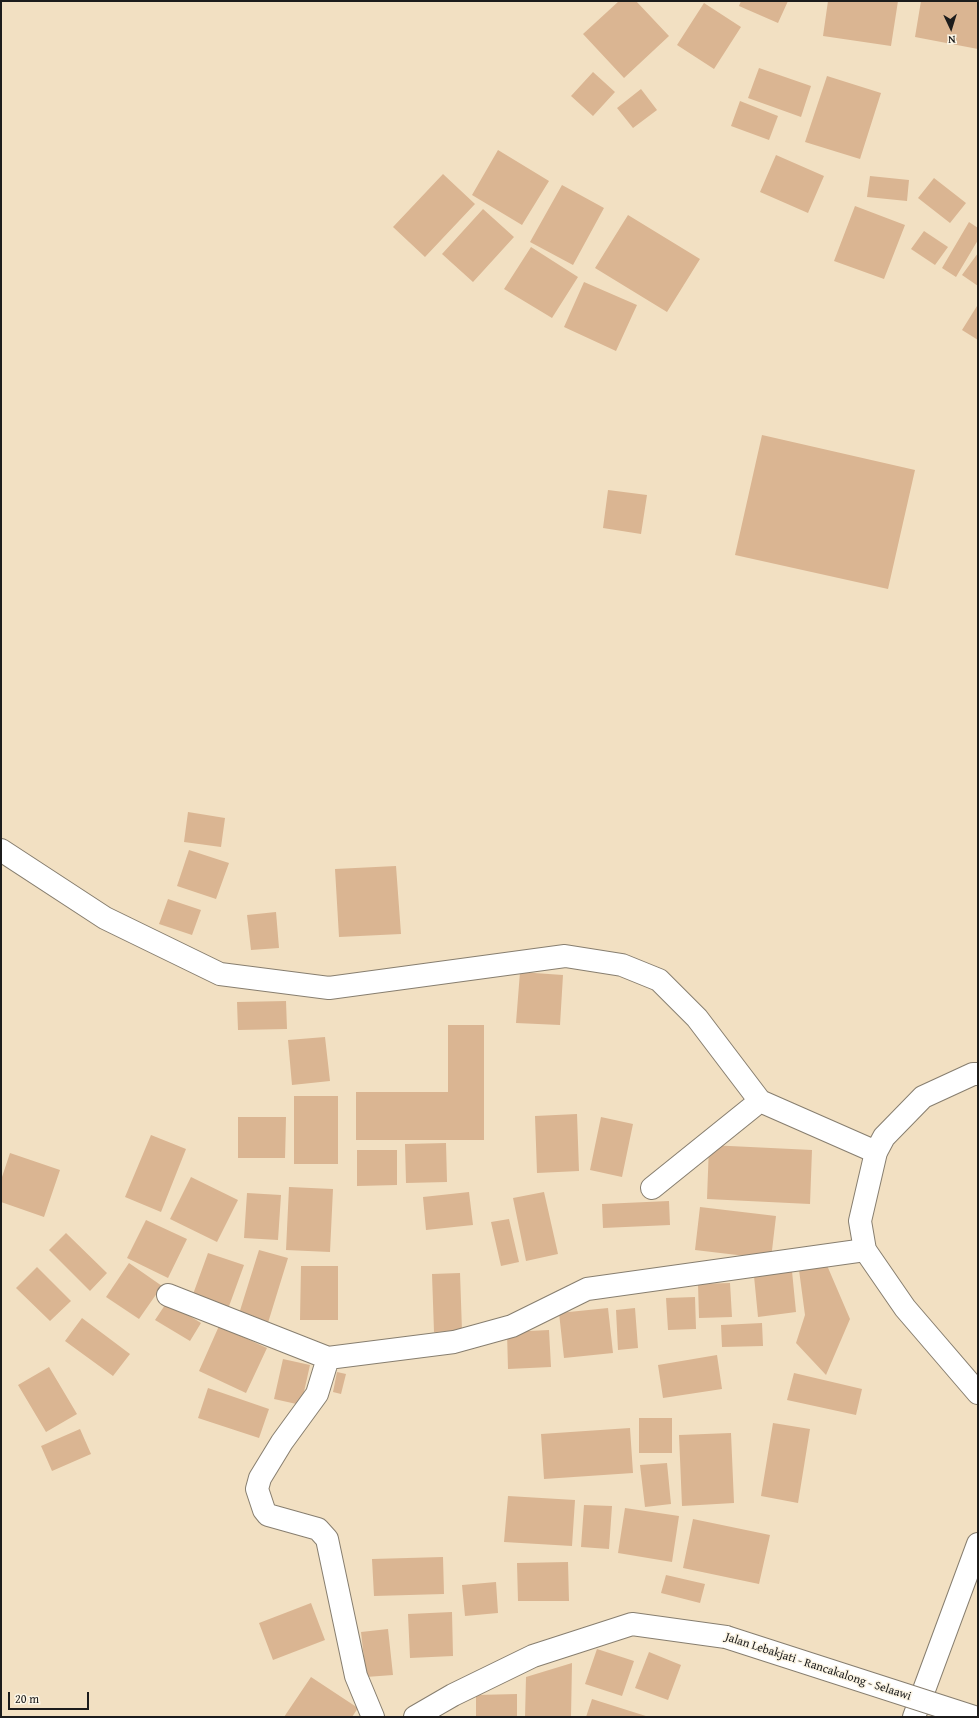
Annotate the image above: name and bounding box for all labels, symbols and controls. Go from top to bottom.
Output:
north arrow [931,8,971,48]
text: N [948,32,956,48]
street label: Jalan Lebakjati - Rancakalong - Selaawi [723,1630,913,1704]
scale bar [10,1684,91,1710]
text: 20 m [15,1690,39,1707]

